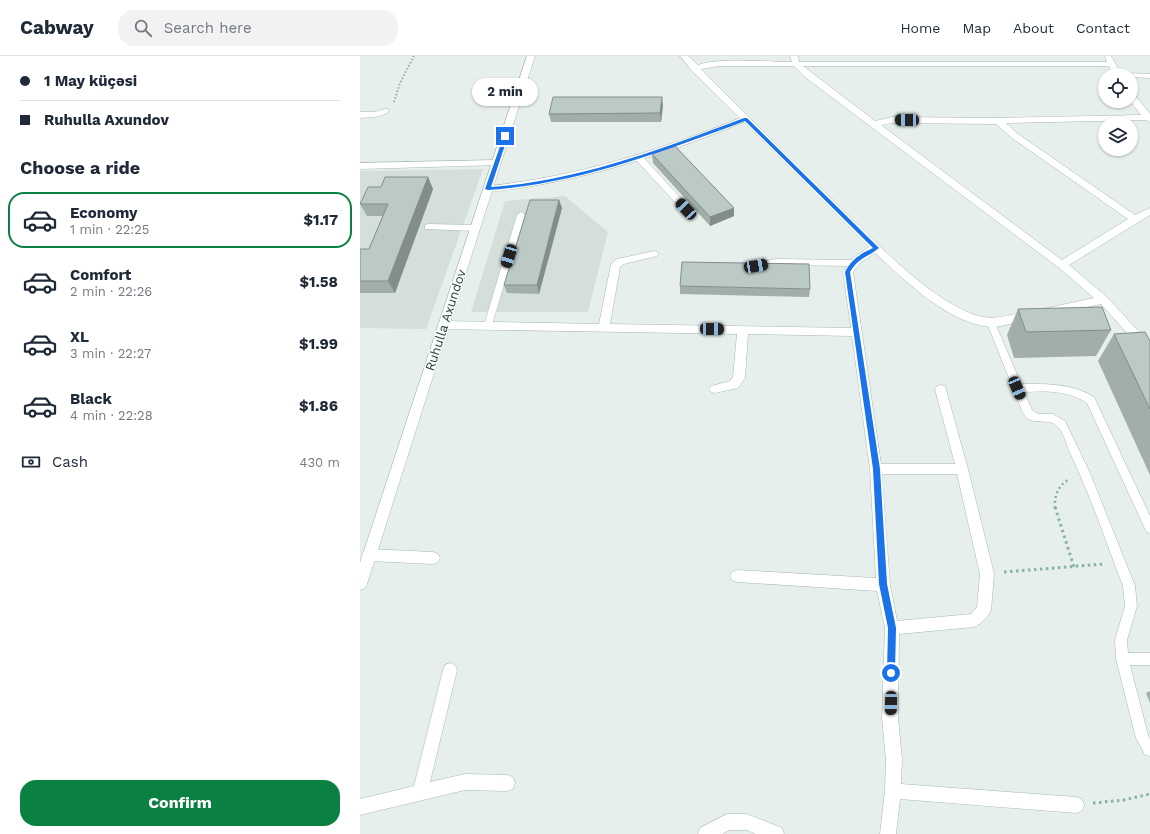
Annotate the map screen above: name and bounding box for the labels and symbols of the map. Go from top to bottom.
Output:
callout: 2 min [472,78,538,106]
car [895,114,919,126]
route end [496,127,514,145]
car [673,196,699,222]
car [500,243,518,269]
car [743,258,769,274]
street label: Ruhulla Axundov [422,267,469,373]
car [700,323,724,335]
car [1007,375,1027,401]
route start [882,664,900,682]
car [885,691,897,715]

